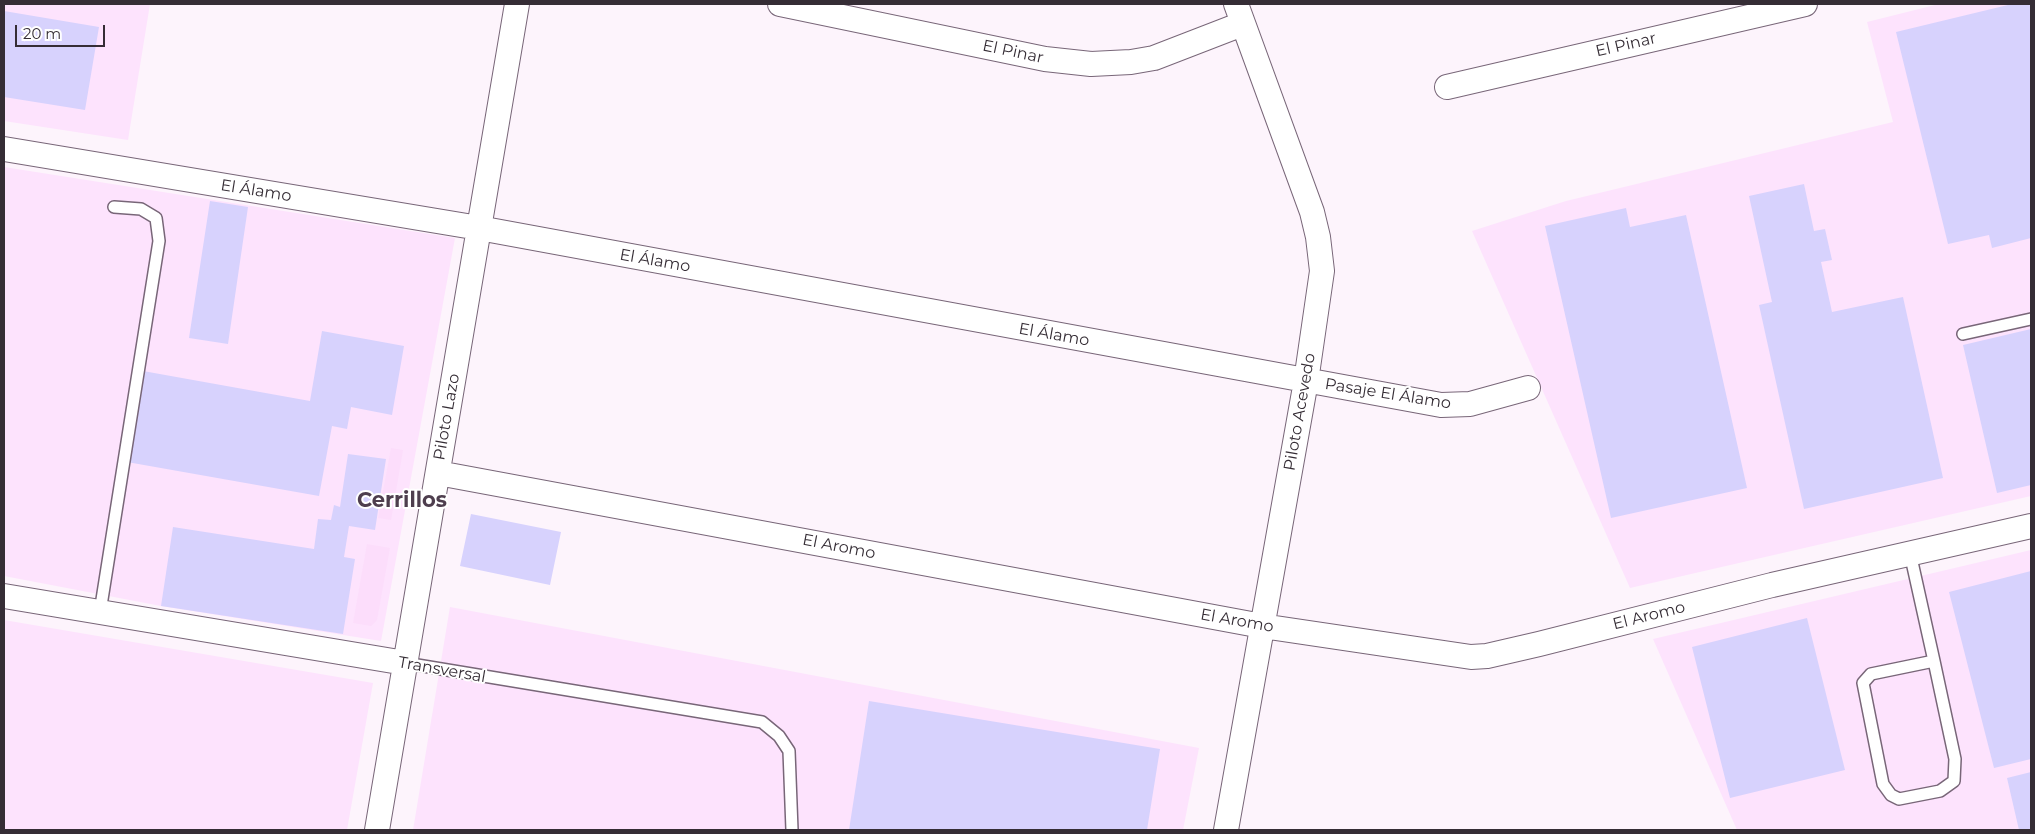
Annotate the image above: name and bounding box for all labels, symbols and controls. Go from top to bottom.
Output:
scale bar [18,15,108,47]
text: 20 m [23,24,61,43]
street label: El Pinar [1594,29,1658,61]
street label: El Pinar [981,36,1045,68]
street label: El Álamo [219,176,293,206]
street label: El Álamo [618,245,692,277]
street label: El Álamo [1017,319,1091,351]
street label: Piloto Acevedo [1280,352,1320,472]
street label: Piloto Lazo [430,372,464,462]
street label: Pasaje El Álamo [1323,375,1453,413]
district label: Cerrillos [357,488,447,514]
street label: El Aromo [801,531,877,563]
street label: El Aromo [1611,598,1687,634]
street label: El Aromo [1199,605,1275,637]
street label: Transversal [397,653,487,687]

